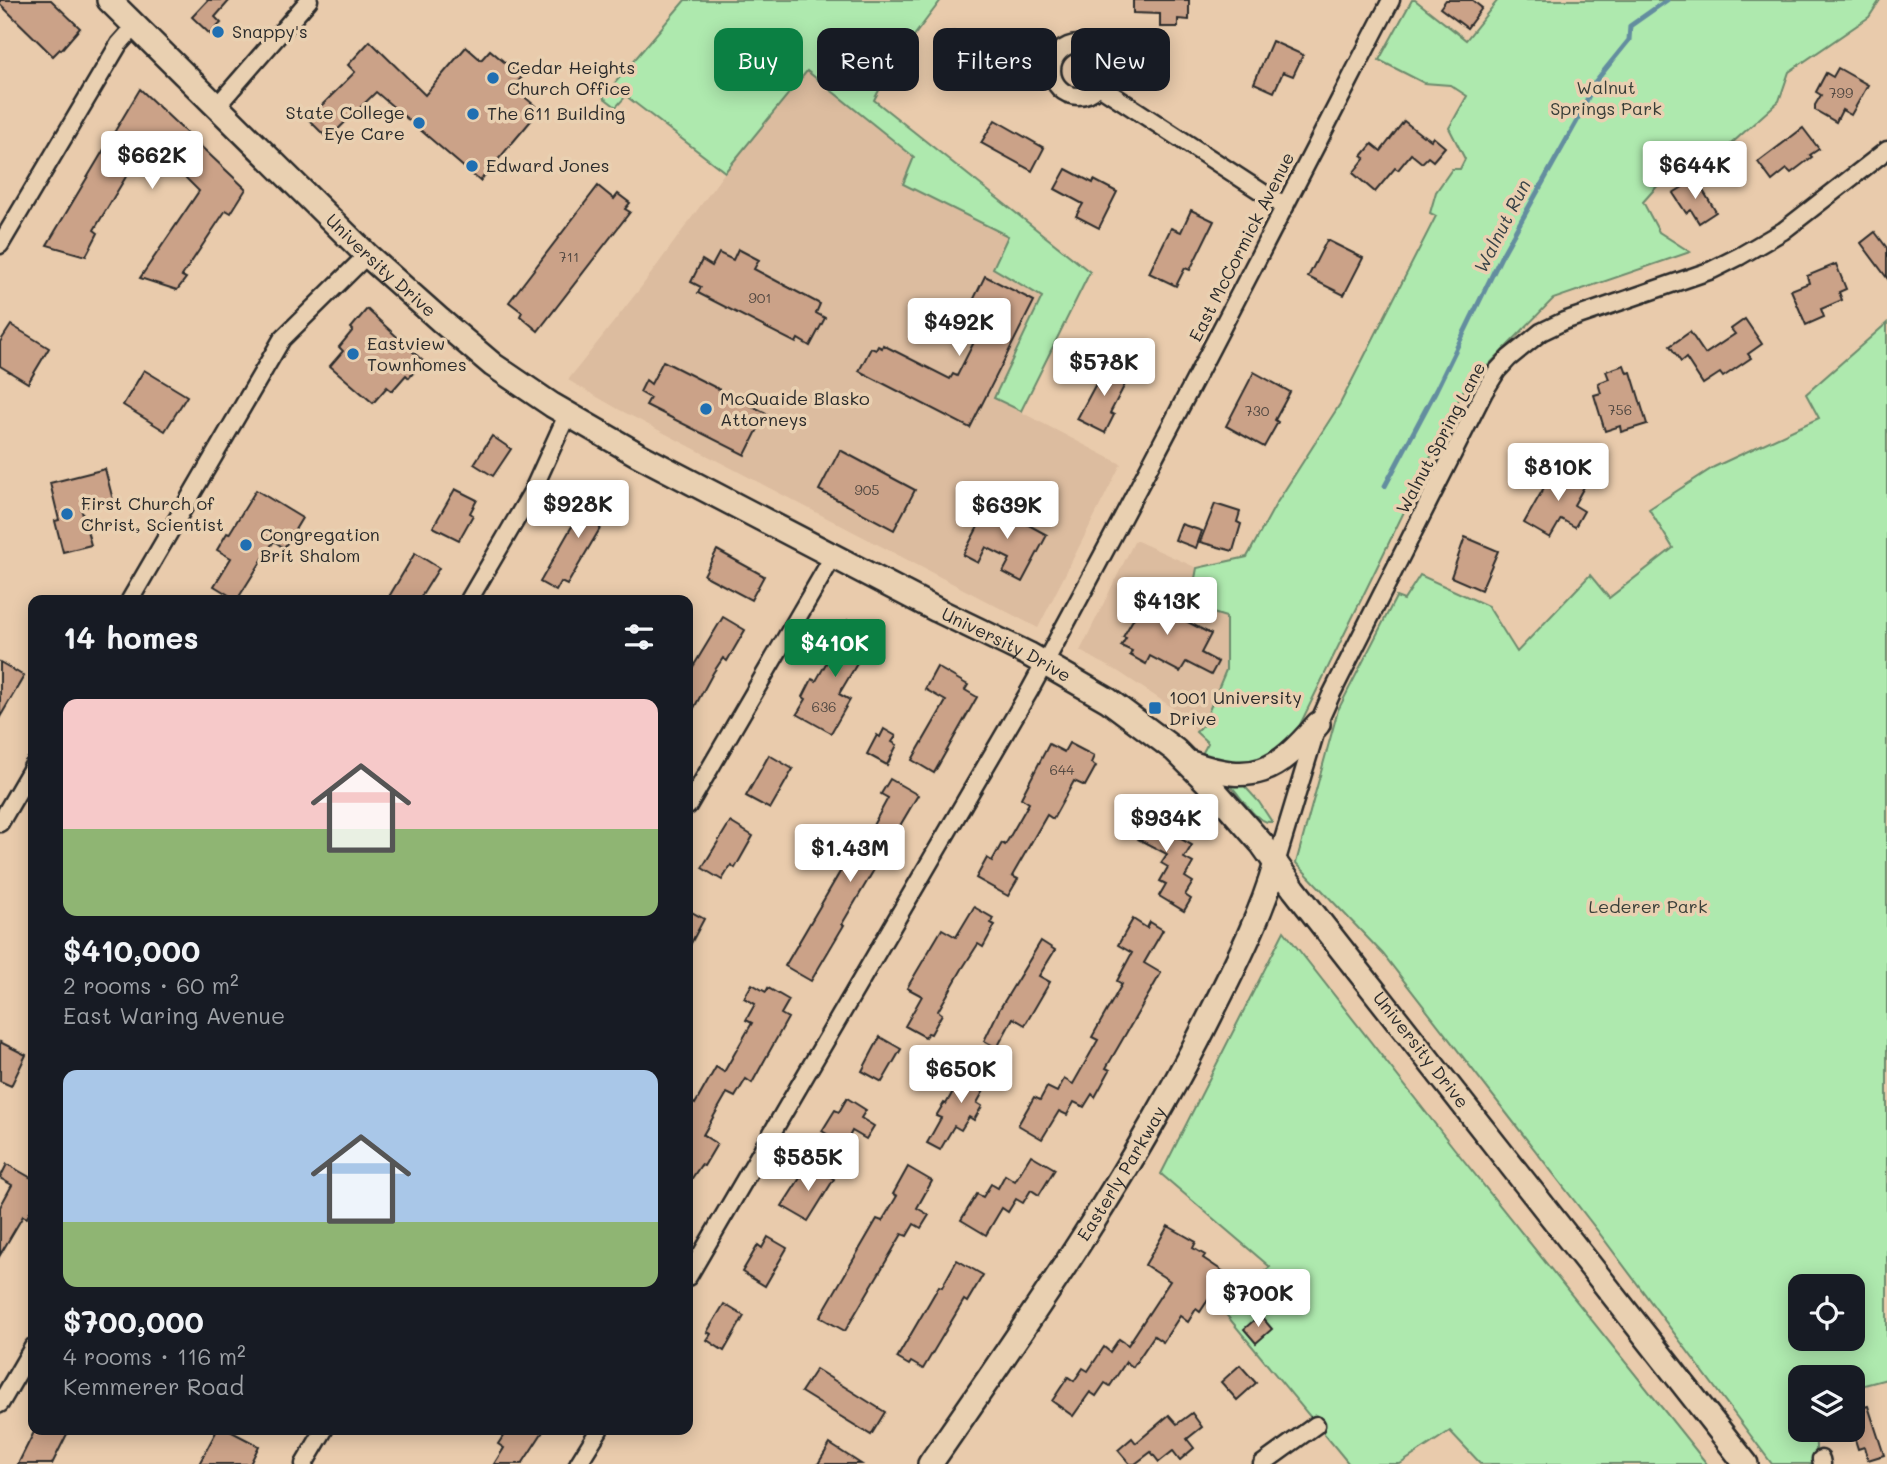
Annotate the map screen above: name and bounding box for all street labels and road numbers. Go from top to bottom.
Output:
street label: East McCormick Avenue [1183,148,1299,345]
street label: University Drive [321,208,442,322]
street label: Walnut Spring Lane [1390,357,1490,518]
street label: University Drive [938,601,1076,687]
street label: University Drive [1368,986,1475,1113]
street label: Easterly Parkway [1071,1102,1171,1245]

